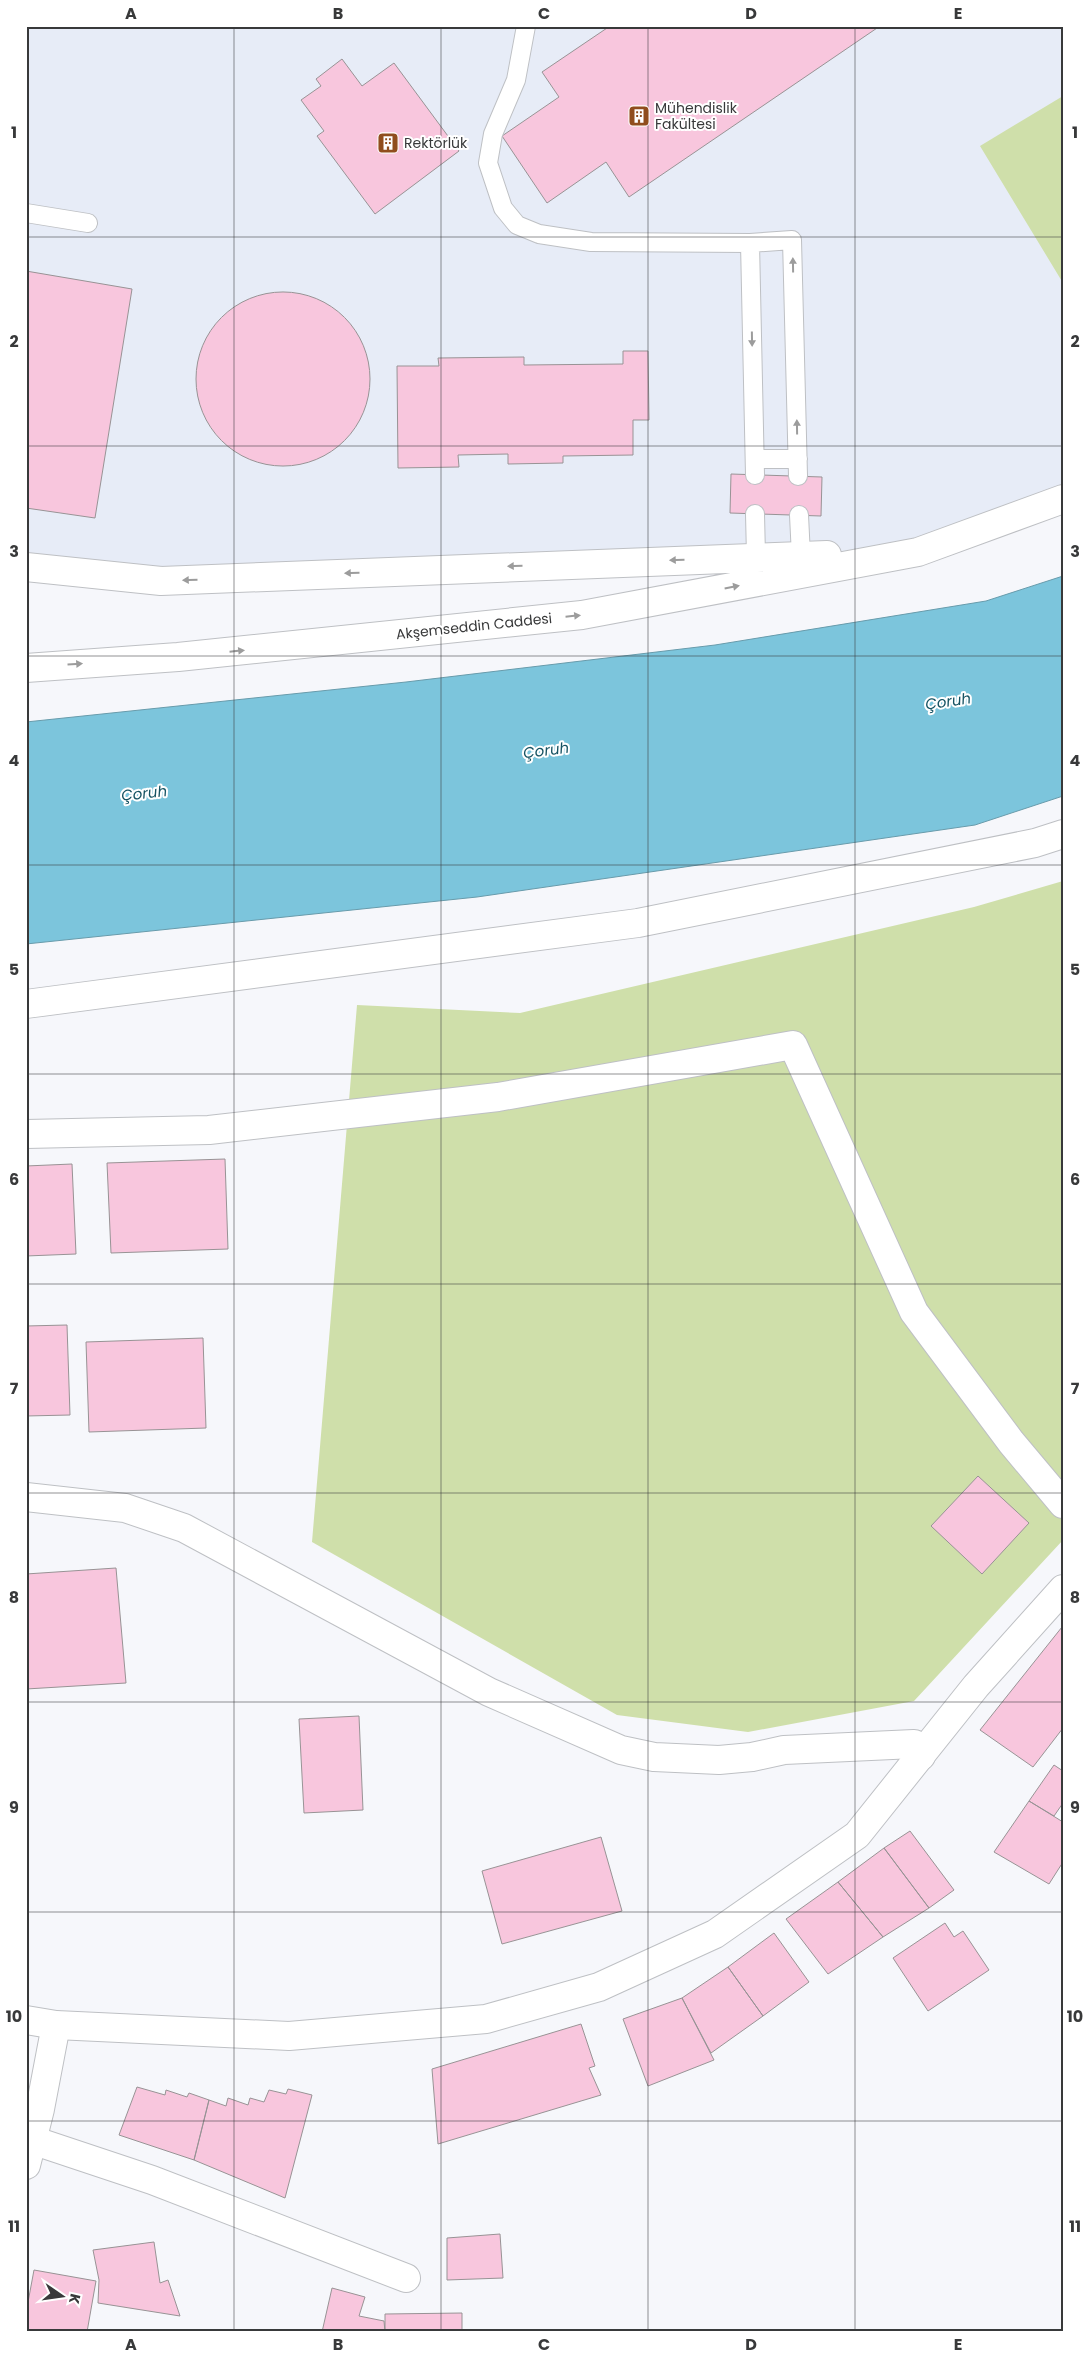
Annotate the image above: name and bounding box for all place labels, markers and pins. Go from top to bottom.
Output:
place label: Mühendislik Fakültesi [655,98,738,134]
building icon: Mühendislik Fakültesi [627,104,651,128]
building icon: Rektörlük [376,131,400,155]
place label: Rektörlük [404,133,468,153]

